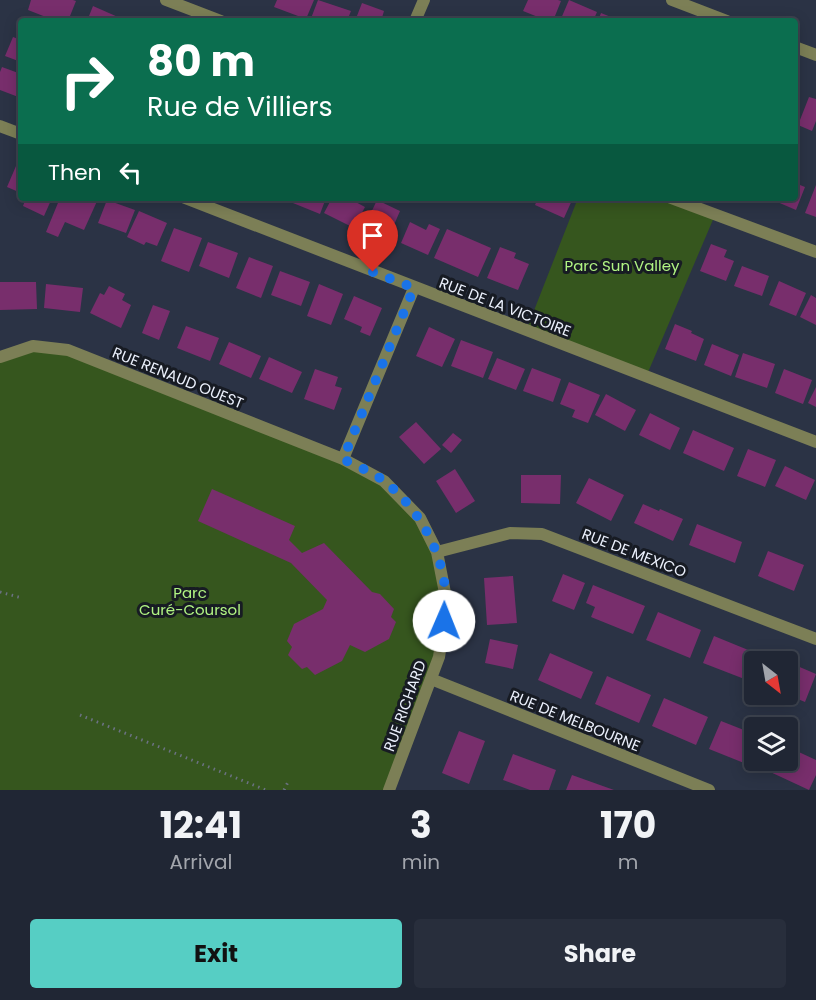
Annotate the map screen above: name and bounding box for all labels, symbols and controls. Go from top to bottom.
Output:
text: 80 m [147,32,255,91]
icon: right [48,42,126,120]
text: Rue de Villiers [147,88,333,125]
icon: left [114,156,147,189]
text: Then [48,157,102,188]
pin [347,210,398,272]
icon: arrive [356,219,389,252]
park label: Parc Sun Valley [565,255,680,276]
street label: RUE DE LA VICTOIRE [436,272,574,341]
street label: RUE RENAUD OUEST [109,342,247,413]
street label: RUE DE MEXICO [579,523,690,582]
park label: Parc Curé-Coursol [139,582,241,620]
position arrow [412,589,476,653]
north arrow [744,651,798,705]
map controls [744,651,798,771]
street label: RUE RICHARD [378,657,431,754]
street label: RUE DE MELBOURNE [507,685,643,756]
button: layers [744,717,798,771]
text: 12:41 [160,800,242,851]
text: 3 [410,800,432,851]
text: 170 [600,800,656,851]
text: Arrival [169,848,232,876]
text: min [402,848,440,876]
text: m [618,848,638,876]
button: Exit [30,919,402,988]
button: Share [414,919,786,988]

